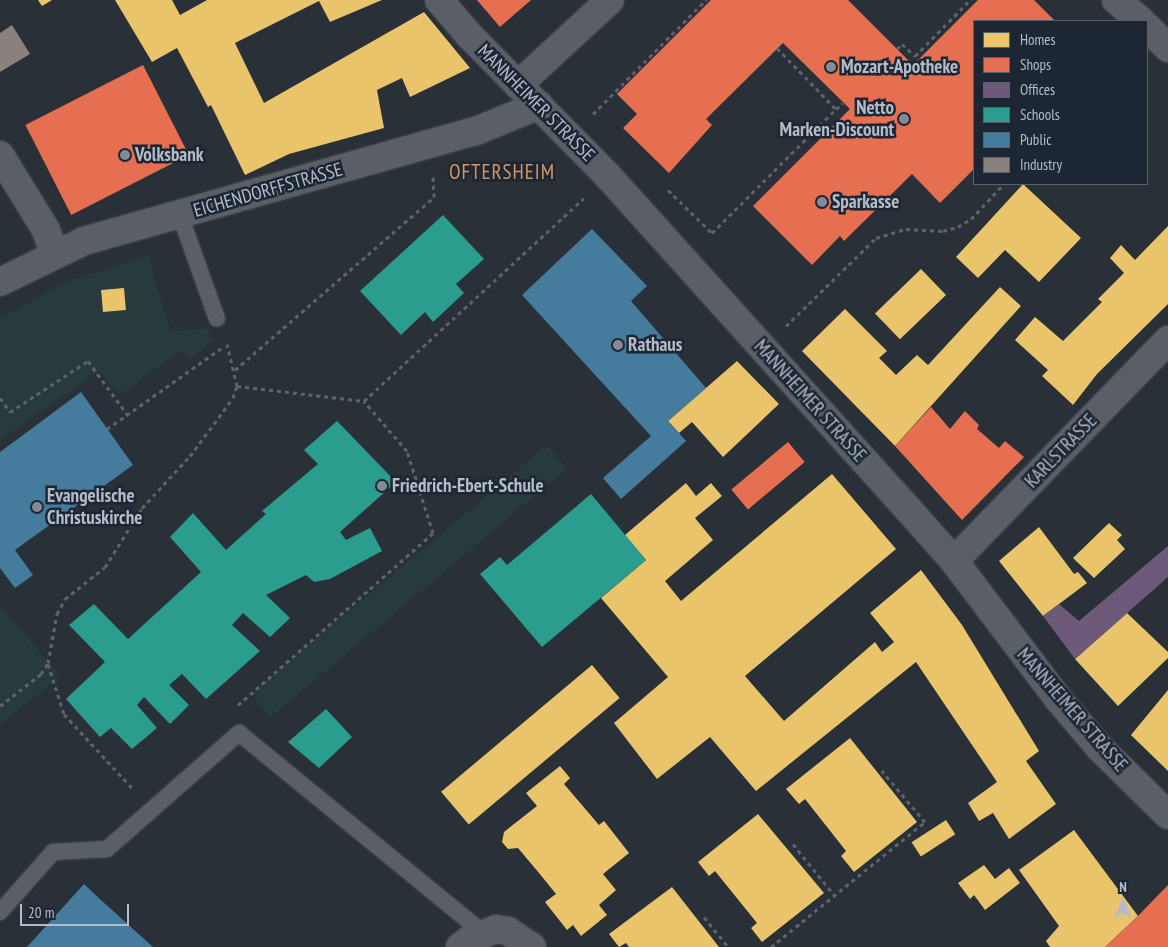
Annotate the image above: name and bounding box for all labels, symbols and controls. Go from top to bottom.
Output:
legend [973,20,1148,185]
text: Homes [1020,30,1056,49]
street label: MANNHEIMER STRASSE [473,40,599,166]
text: Shops [1020,55,1051,74]
place label: Mozart-Apotheke [841,56,958,78]
marker: Mozart-Apotheke [825,61,837,73]
text: Offices [1020,80,1055,99]
place label: Netto Marken-Discount [780,97,894,141]
text: Schools [1020,105,1060,124]
marker: Netto Marken-Discount [898,113,910,125]
text: Public [1020,130,1051,149]
place label: Volksbank [135,144,204,166]
marker: Volksbank [119,149,131,161]
text: Industry [1020,155,1062,174]
street label: EICHENDORFFSTRASSE [191,158,345,222]
district label: OFTERSHEIM [448,159,556,185]
place label: Sparkasse [832,191,899,213]
marker: Sparkasse [816,196,828,208]
place label: Rathaus [628,334,682,356]
street label: MANNHEIMER STRASSE [749,335,871,467]
marker: Rathaus [612,339,624,351]
street label: KARLSTRASSE [1020,409,1102,493]
place label: Friedrich-Ebert-Schule [392,475,544,497]
marker: Friedrich-Ebert-Schule [376,480,388,492]
place label: Evangelische Christuskirche [47,485,142,529]
marker: Evangelische Christuskirche [31,501,43,513]
street label: MANNHEIMER STRASSE [1012,643,1132,777]
north arrow [1098,877,1148,927]
text: N [1119,878,1127,896]
scale bar [22,894,131,926]
text: 20 m [28,903,54,922]

